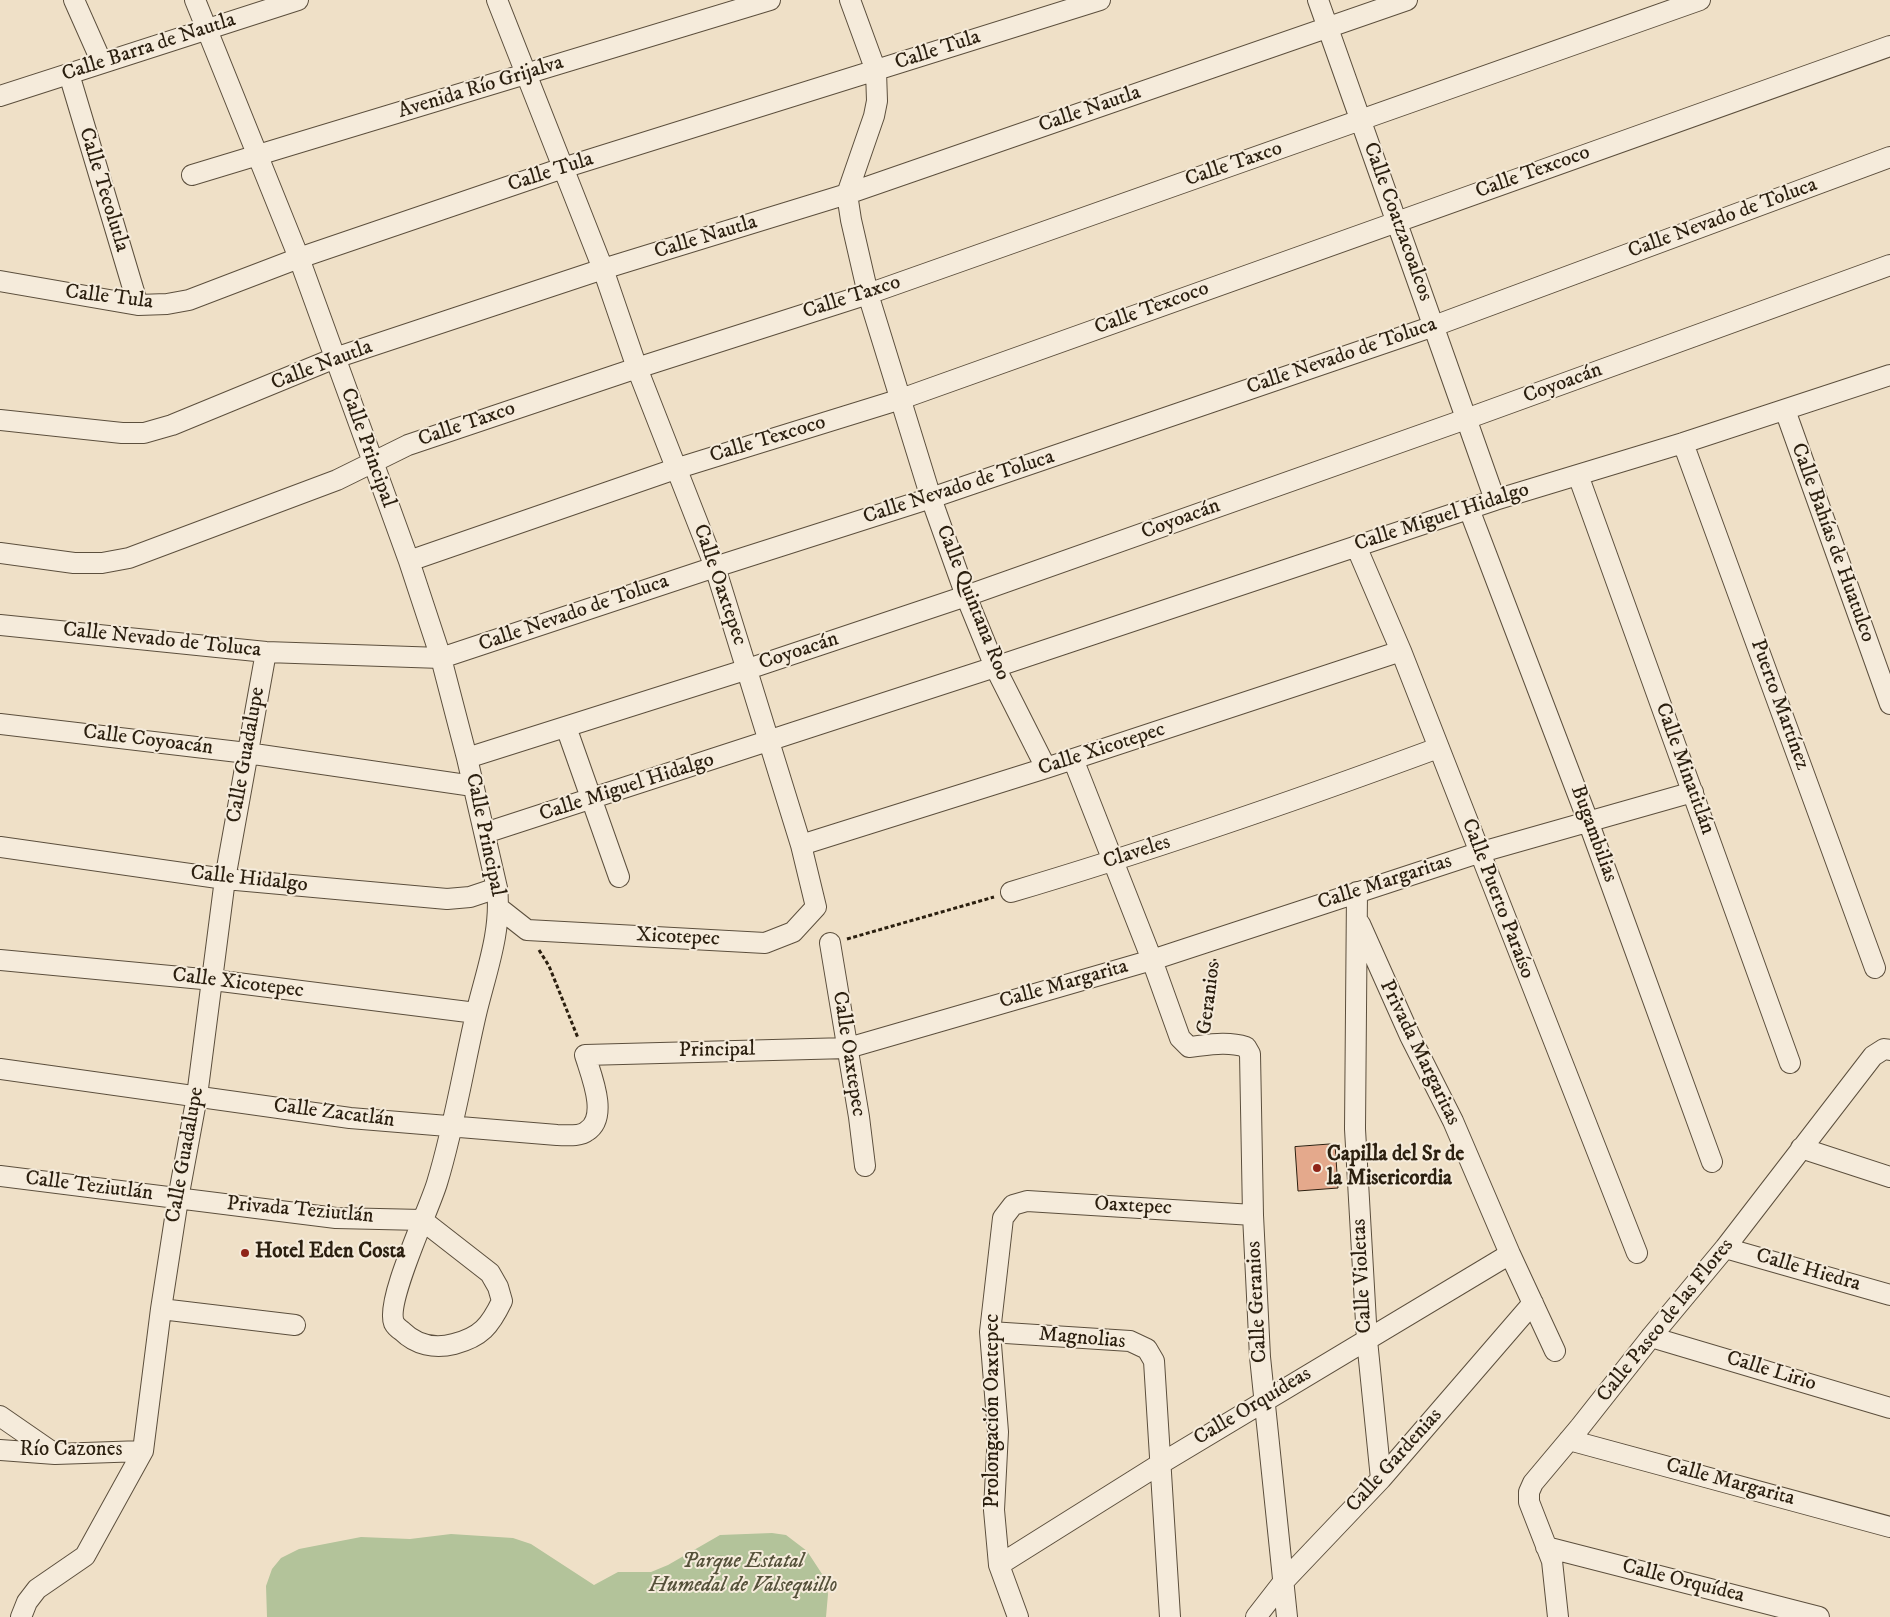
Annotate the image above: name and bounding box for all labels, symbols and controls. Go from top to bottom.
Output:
street label: Calle Barra de Nautla [59,8,239,88]
street label: Calle Tula [892,25,984,77]
street label: Avenida Río Grijalva [395,51,567,125]
street label: Calle Nautla [1036,81,1144,139]
street label: Calle Tecolutla [72,125,134,255]
street label: Calle Taxco [1182,137,1286,193]
street label: Calle Coatzacoalcos [1357,139,1437,305]
street label: Calle Texcoco [1472,141,1594,205]
street label: Calle Tula [505,147,597,199]
street label: Calle Nevado de Toluca [1625,173,1821,265]
street label: Calle Nautla [651,210,761,266]
street label: Calle Taxco [800,270,904,326]
street label: Calle Texcoco [1091,277,1213,341]
street label: Calle Tula [64,280,154,316]
street label: Calle Nevado de Toluca [1244,313,1440,401]
street label: Calle Nautla [268,335,376,397]
street label: Coyoacán [1520,358,1606,410]
street label: Calle Principal [334,385,400,511]
street label: Calle Taxco [415,397,519,453]
street label: Calle Texcoco [707,410,829,470]
street label: Calle Bahías de Huatulco [1784,440,1880,646]
street label: Calle Nevado de Toluca [860,445,1058,531]
street label: Calle Miguel Hidalgo [1351,478,1533,558]
street label: Coyoacán [1138,494,1224,546]
street label: Calle Oaxtepec [687,521,751,649]
street label: Calle Quintana Roo [929,522,1015,684]
street label: Calle Nevado de Toluca [476,570,672,658]
street label: Calle Nevado de Toluca [62,618,262,664]
street label: Coyoacán [756,627,842,677]
street label: Puerto Martínez [1744,636,1814,774]
street label: Calle Guadalupe [223,685,271,825]
street label: Calle Minatitlán [1649,700,1719,838]
street label: Calle Xicotepec [1035,718,1169,782]
street label: Calle Coyoacán [82,721,214,761]
street label: Calle Miguel Hidalgo [536,748,718,828]
street label: Calle Principal [459,771,509,899]
street label: Bugambilias [1564,782,1622,886]
street label: Calle Puerto Paraíso [1455,815,1539,983]
street label: Claveles [1100,830,1174,876]
street label: Calle Margaritas [1315,849,1455,917]
street label: Calle Hidalgo [189,861,309,899]
street label: Xicotepec [636,923,720,953]
street label: Calle Margarita [997,955,1131,1015]
street label: Geranios [1193,960,1227,1036]
street label: Calle Xicotepec [171,963,305,1005]
street label: Privada Margaritas [1373,976,1465,1130]
street label: Calle Oaxtepec [826,990,870,1118]
street label: Principal [679,1038,755,1064]
street label: Calle Guadalupe [162,1085,210,1225]
street label: Calle Zacatlán [272,1094,396,1134]
place label: Capilla del Sr de la Misericordia [1327,1143,1464,1193]
marker: Capilla del Sr de la Misericordia [1311,1162,1323,1174]
street label: Calle Teziutlán [24,1167,154,1207]
street label: Privada Teziutlán [225,1192,375,1230]
street label: Oaxtepec [1093,1192,1173,1222]
street label: Calle Violetas [1347,1218,1379,1334]
street label: Calle Paseo de las Flores [1592,1234,1740,1408]
place label: Hotel Eden Costa [255,1240,405,1266]
street label: Calle Geranios [1242,1240,1274,1364]
street label: Calle Hiedra [1753,1244,1863,1298]
marker: Hotel Eden Costa [239,1247,251,1259]
street label: Prolongación Oaxtepec [981,1314,1007,1508]
street label: Magnolias [1038,1323,1126,1355]
street label: Calle Lirio [1723,1346,1819,1398]
street label: Calle Orquídeas [1190,1362,1316,1452]
street label: Calle Gardenias [1342,1404,1448,1518]
street label: Río Cazones [20,1438,122,1464]
street label: Calle Margarita [1663,1454,1797,1512]
park label: Parque Estatal Humedal de Valsequillo [649,1550,837,1600]
street label: Calle Orquídea [1619,1555,1747,1609]

